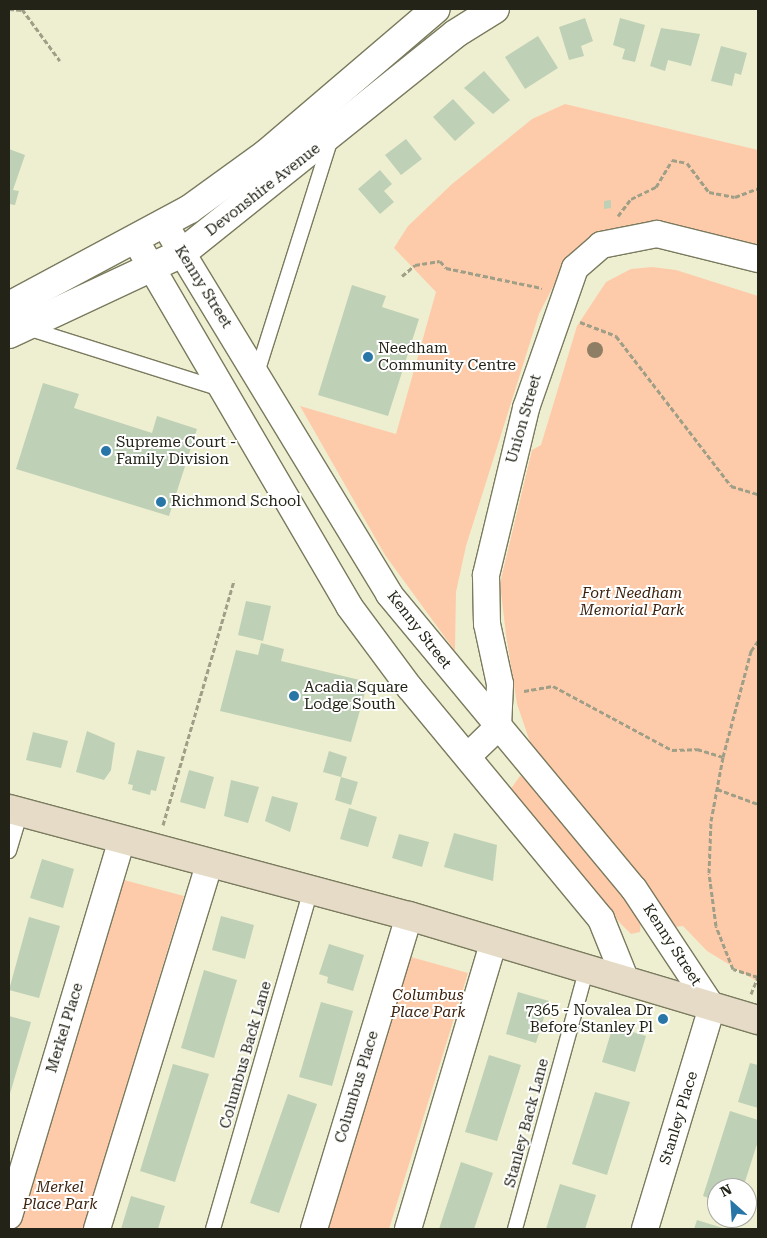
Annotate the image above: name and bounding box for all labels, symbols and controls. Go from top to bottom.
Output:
street label: Devonshire Avenue [202,140,324,240]
street label: Kenny Street [171,242,235,332]
place label: Needham Community Centre [378,339,516,374]
marker: Needham Community Centre [362,351,374,363]
street label: Union Street [503,372,545,466]
place label: Supreme Court - Family Division [116,433,236,468]
marker: Supreme Court - Family Division [100,445,112,457]
place label: Richmond School [171,493,301,511]
marker: Richmond School [155,496,167,508]
park label: Fort Needham Memorial Park [580,584,684,619]
street label: Kenny Street [383,588,455,672]
place label: Acadia Square Lodge South [304,678,408,713]
marker: Acadia Square Lodge South [288,690,300,702]
street label: Kenny Street [639,901,705,989]
street label: Columbus Back Lane [216,979,276,1131]
street label: Merkel Place [43,981,87,1075]
park label: Columbus Place Park [391,986,465,1021]
place label: 7365 - Novalea Dr Before Stanley Pl [525,1001,653,1036]
marker: 7365 - Novalea Dr Before Stanley Pl [657,1013,669,1025]
street label: Columbus Place [331,1029,383,1145]
street label: Stanley Back Lane [501,1057,553,1189]
street label: Stanley Place [656,1069,702,1167]
park label: Merkel Place Park [23,1178,97,1213]
north arrow [707,1178,757,1228]
text: N [718,1181,734,1200]

